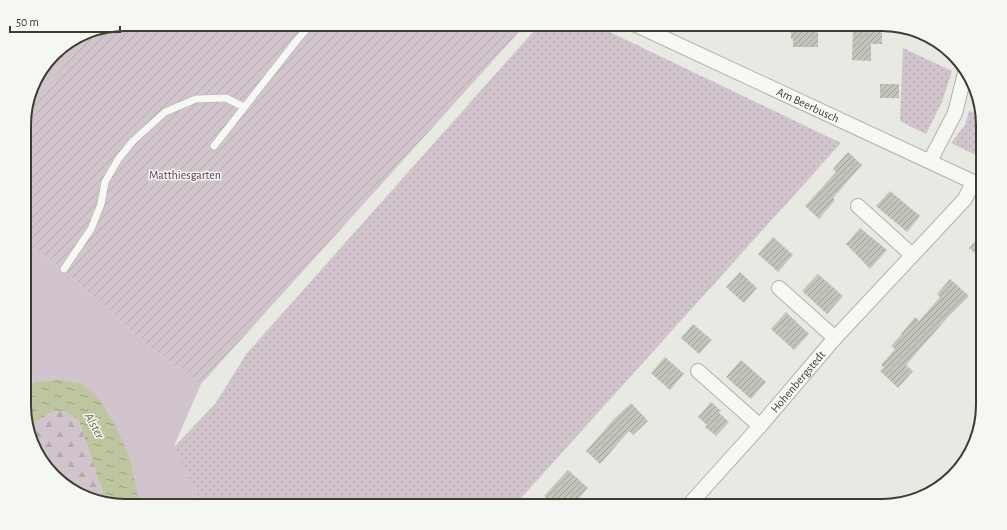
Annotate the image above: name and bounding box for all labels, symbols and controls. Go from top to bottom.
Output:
scale bar [10,8,120,34]
text: 50 m [16,16,39,28]
street label: Am Beerbusch [775,85,841,125]
park label: Matthiesgarten [149,169,221,181]
street label: Hohenbergstedt [768,348,828,415]
water label: Alster [81,410,107,442]

